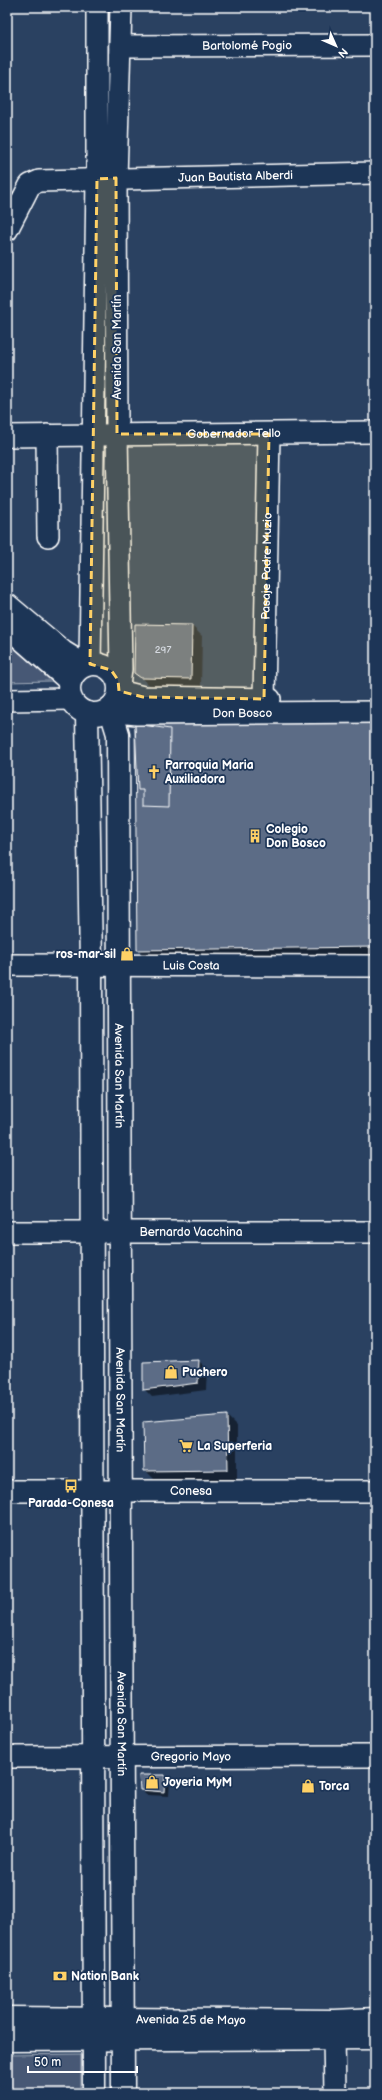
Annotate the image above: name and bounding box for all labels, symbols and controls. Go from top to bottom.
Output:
north arrow [316,26,356,66]
street label: Bartolomé Pogio [202,38,292,54]
text: N [335,45,350,60]
street label: Juan Bautista Alberdi [178,168,293,186]
street label: Avenida San Martín [110,294,125,399]
street label: Gobernador Tello [187,426,281,442]
street label: Pasaje Padre Muzio [258,512,276,620]
house number: 297 [155,644,171,656]
street label: Don Bosco [212,706,272,721]
place label: Parroquia Maria Auxiliadora [164,758,254,787]
church icon: Parroquia Maria Auxiliadora [146,764,162,780]
place label: Colegio Don Bosco [266,822,326,851]
building icon: Colegio Don Bosco [247,828,263,844]
shop icon: ros-mar-sil [119,946,135,962]
place label: ros-mar-sil [56,947,116,962]
street label: Luis Costa [162,958,220,974]
street label: Avenida San Martín [111,1023,126,1129]
street label: Bernardo Vacchina [139,1225,243,1240]
street label: Avenida San Martín [112,1347,128,1453]
shop icon: Puchero [163,1364,179,1380]
place label: Puchero [182,1365,228,1380]
supermarket icon: La Superferia [178,1438,194,1454]
place label: La Superferia [197,1439,272,1454]
bus stop icon: Parada-Conesa [63,1478,79,1494]
street label: Conesa [170,1484,212,1499]
place label: Parada-Conesa [28,1496,114,1511]
street label: Avenida San Martín [113,1671,129,1777]
street label: Gregorio Mayo [151,1749,231,1765]
shop icon: Joyeria MyM [144,1774,160,1790]
place label: Joyeria MyM [163,1775,232,1790]
shop icon: Torca [300,1778,316,1794]
place label: Torca [319,1779,349,1794]
bank icon: Nation Bank [52,1968,68,1984]
place label: Nation Bank [71,1969,140,1984]
street label: Avenida 25 de Mayo [136,2012,246,2028]
scale bar [28,2048,137,2074]
text: 50 m [34,2055,61,2070]

